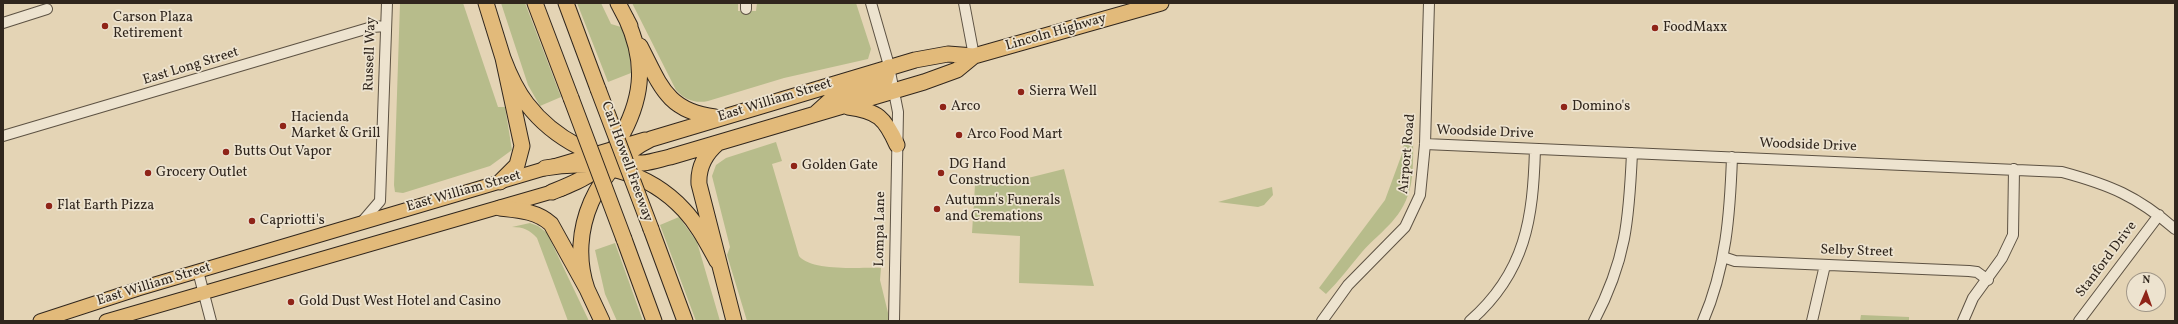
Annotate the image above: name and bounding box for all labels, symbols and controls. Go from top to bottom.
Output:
place label: Carson Plaza Retirement [113,10,193,42]
street label: Lincoln Highway [1004,11,1108,55]
street label: Russell Way [361,17,381,91]
place label: FoodMaxx [1663,20,1727,36]
marker: Carson Plaza Retirement [100,21,110,31]
marker: FoodMaxx [1650,23,1660,33]
street label: East Long Street [141,44,241,90]
street label: East William Street [716,76,834,126]
place label: Sierra Well [1029,84,1097,100]
marker: Sierra Well [1016,87,1026,97]
place label: Arco [951,99,980,115]
place label: Domino's [1572,99,1630,115]
street label: Carl Howell Freeway [596,100,656,224]
marker: Arco [938,102,948,112]
marker: Domino's [1559,102,1569,112]
place label: Hacienda Market & Grill [291,110,381,142]
street label: Airport Road [1396,113,1420,195]
marker: Hacienda Market & Grill [278,121,288,131]
street label: Woodside Drive [1436,123,1534,143]
place label: Arco Food Mart [967,127,1063,143]
marker: Arco Food Mart [954,130,964,140]
street label: Woodside Drive [1759,136,1857,156]
place label: Butts Out Vapor [234,144,332,160]
marker: Butts Out Vapor [221,147,231,157]
place label: DG Hand Construction [949,157,1030,190]
place label: Golden Gate [802,158,878,174]
marker: Golden Gate [789,161,799,171]
place label: Grocery Outlet [156,165,247,181]
marker: Grocery Outlet [143,168,153,178]
street label: East William Street [405,168,523,216]
marker: DG Hand Construction [936,168,946,178]
street label: Lompa Lane [872,191,890,267]
place label: Autumn's Funerals and Cremations [945,193,1060,226]
place label: Flat Earth Pizza [57,198,154,214]
marker: Flat Earth Pizza [44,201,54,211]
marker: Autumn's Funerals and Cremations [932,204,942,214]
place label: Capriotti's [260,213,325,229]
marker: Capriotti's [247,216,257,226]
street label: Stanford Drive [2073,219,2141,301]
street label: Selby Street [1820,242,1894,262]
street label: East William Street [95,260,213,310]
north arrow [2126,272,2166,312]
text: N [2142,273,2151,288]
place label: Gold Dust West Hotel and Casino [299,294,501,310]
marker: Gold Dust West Hotel and Casino [286,297,296,307]

